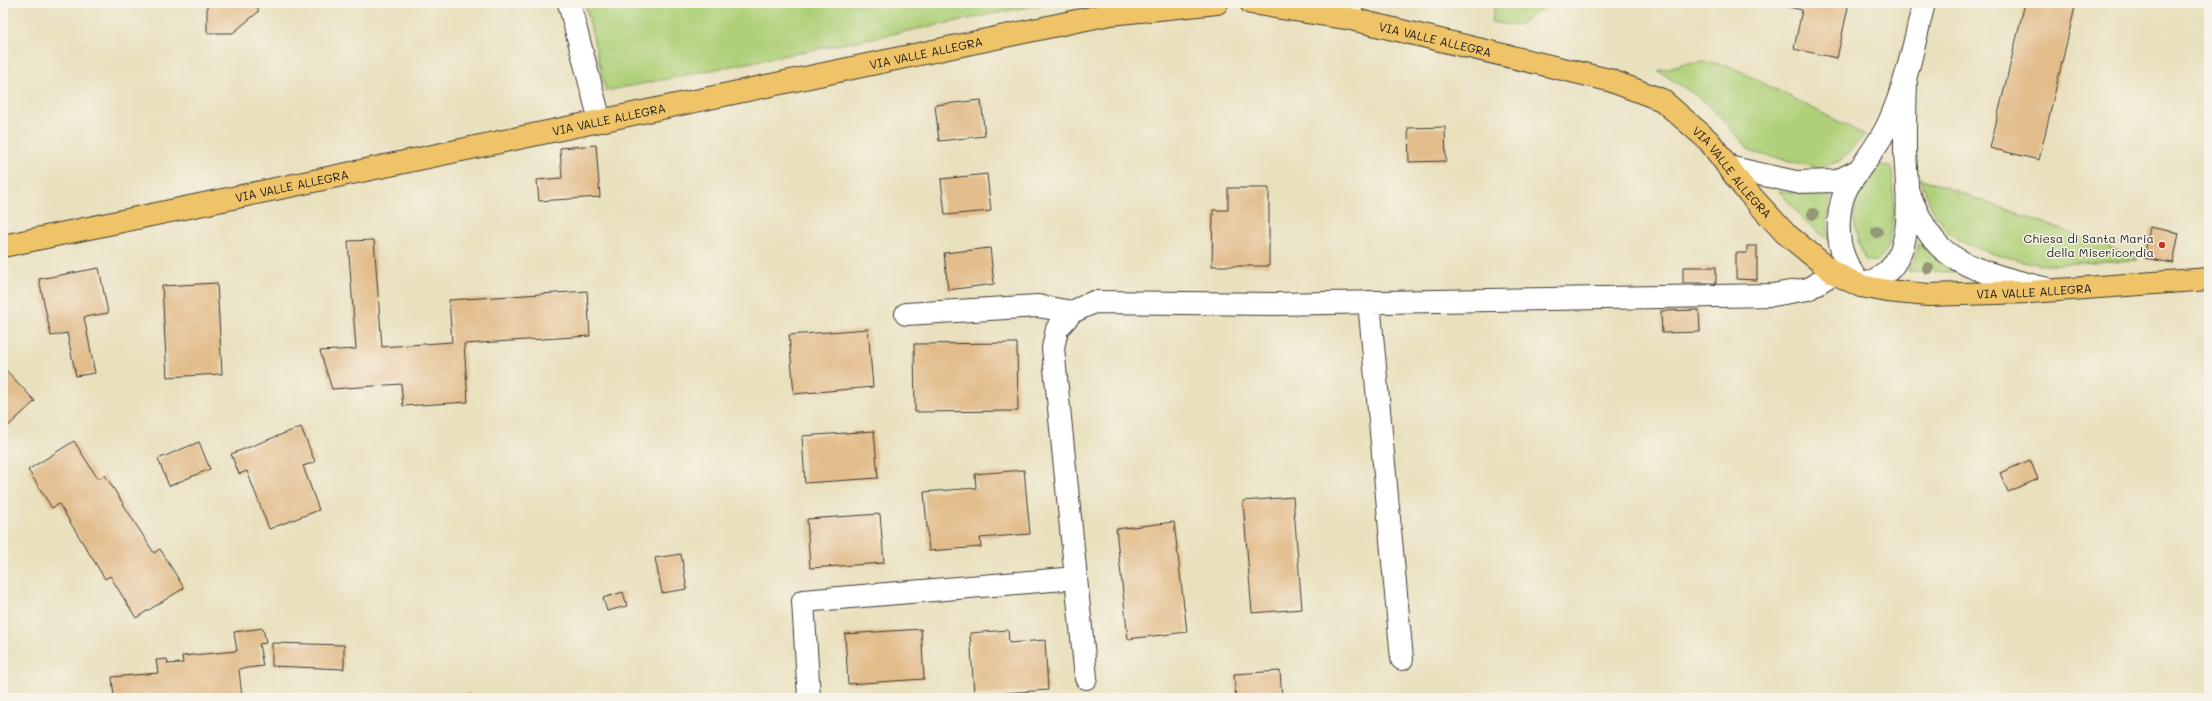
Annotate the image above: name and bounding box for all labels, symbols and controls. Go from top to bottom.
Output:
street label: VIA VALLE ALLEGRA [1377,18,1493,60]
street label: VIA VALLE ALLEGRA [868,33,984,72]
street label: VIA VALLE ALLEGRA [551,99,667,139]
street label: VIA VALLE ALLEGRA [1689,122,1775,221]
street label: VIA VALLE ALLEGRA [234,166,350,205]
place label: Chiesa di Santa Maria della Misericordia [2024,230,2154,260]
marker: Chiesa di Santa Maria della Misericordia [2157,240,2167,250]
street label: VIA VALLE ALLEGRA [1976,280,2092,302]

